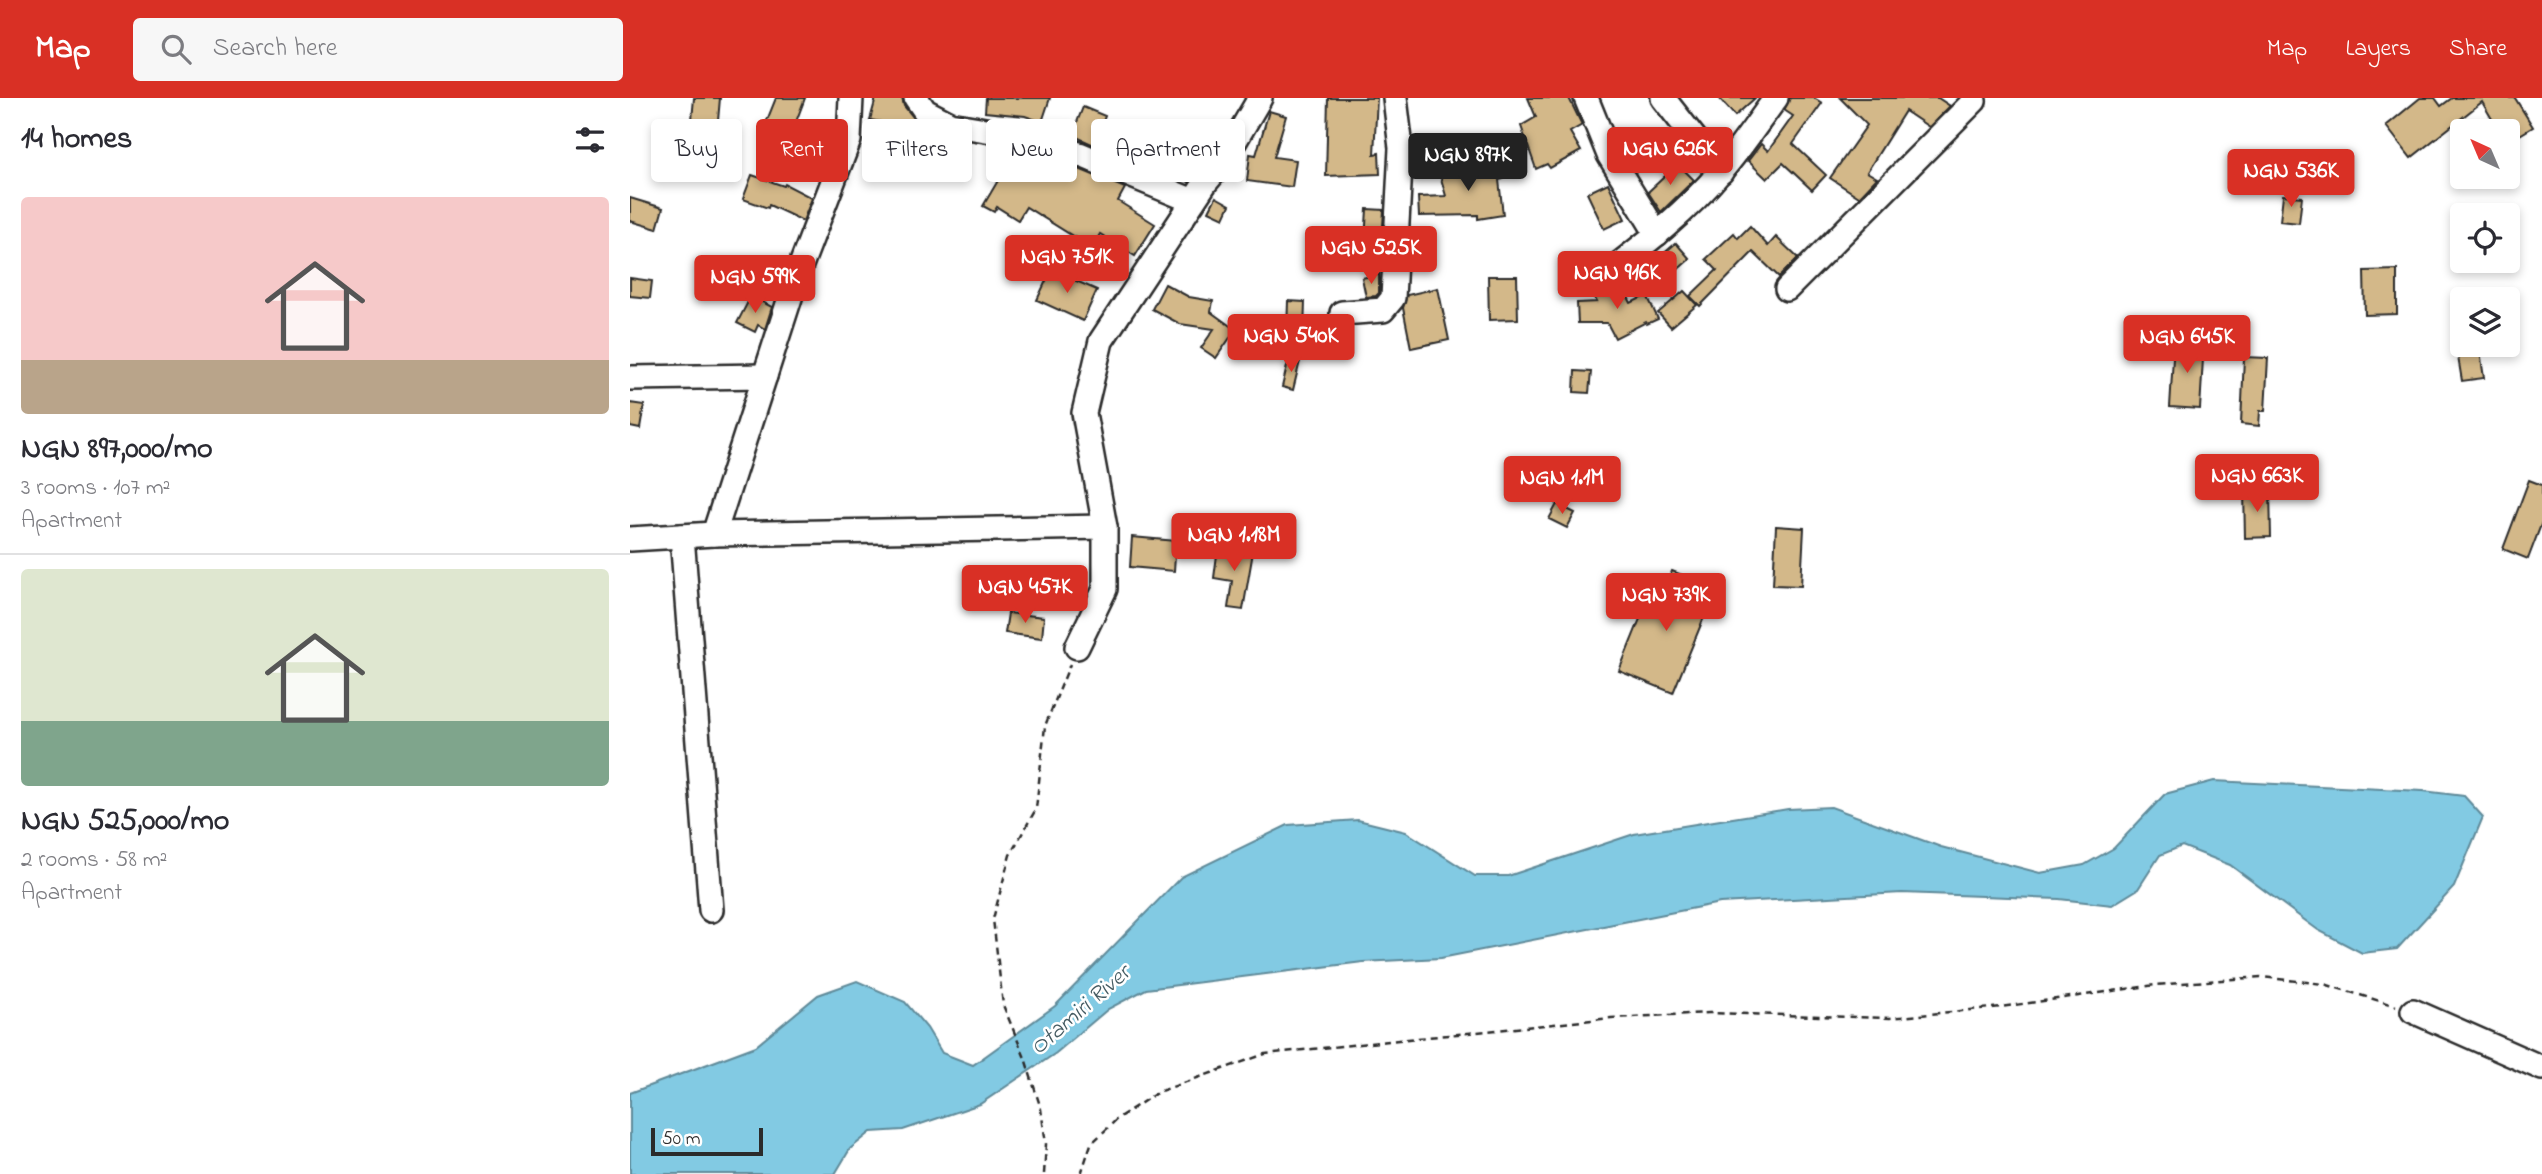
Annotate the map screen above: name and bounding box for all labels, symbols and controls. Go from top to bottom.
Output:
search box [133,18,623,81]
text: Map [35,25,91,73]
icon: search [157,30,195,68]
text: Search here [213,30,337,68]
text: Map [2267,32,2307,67]
text: Layers [2345,32,2411,67]
text: Share [2449,32,2507,67]
text: 14 homes [21,118,132,162]
chip: Buy [651,119,742,182]
chip: Rent [756,119,848,182]
chip: Filters [862,119,972,182]
chip: New [986,119,1077,182]
chip: Apartment [1091,119,1245,182]
north arrow [2450,119,2520,189]
map controls [2450,119,2520,357]
icon: filters [571,121,609,159]
pin: NGN 626K [1598,127,1742,187]
text: NGN 626K [1623,133,1717,166]
pin: NGN 897K [1396,134,1540,193]
text: NGN 897K [1424,139,1512,172]
pin: NGN 536K [2219,150,2363,209]
text: NGN 536K [2243,155,2339,188]
button: locate [2450,203,2520,273]
pin: NGN 525K [1299,226,1443,286]
text: NGN 525K [1321,232,1421,265]
pin: NGN 751K [995,236,1139,295]
text: NGN 751K [1021,241,1113,274]
icon: home [252,243,378,369]
pin: NGN 916K [1545,252,1689,311]
pin: NGN 599K [683,256,827,315]
text: NGN 916K [1574,257,1660,290]
text: NGN 599K [710,261,800,294]
button: layers [2450,287,2520,357]
pin: NGN 540K [1219,314,1363,374]
pin: NGN 645K [2115,316,2259,375]
text: NGN 540K [1244,320,1338,353]
text: NGN 645K [2139,321,2235,354]
text: NGN 897,000/mo [21,428,213,472]
pin: NGN 663K [2185,454,2329,514]
pin: NGN 1.1M [1490,456,1634,516]
text: NGN 663K [2211,460,2303,493]
text: NGN 1.1M [1520,462,1604,495]
text: 3 rooms · 107 m² [21,472,170,505]
text: Apartment [21,505,122,538]
pin: NGN 1.18M [1154,514,1314,573]
text: NGN 1.18M [1187,519,1281,552]
pin: NGN 457K [953,566,1097,625]
text: NGN 457K [978,571,1072,604]
pin: NGN 739K [1594,574,1738,633]
text: NGN 739K [1622,579,1710,612]
icon: home [252,615,378,741]
text: NGN 525,000/mo [21,800,229,844]
text: 2 rooms · 58 m² [21,844,167,877]
text: Apartment [21,877,122,910]
water label: Otamiri River [1023,956,1141,1065]
scale bar [651,1125,763,1157]
text: 50 m [662,1126,701,1153]

